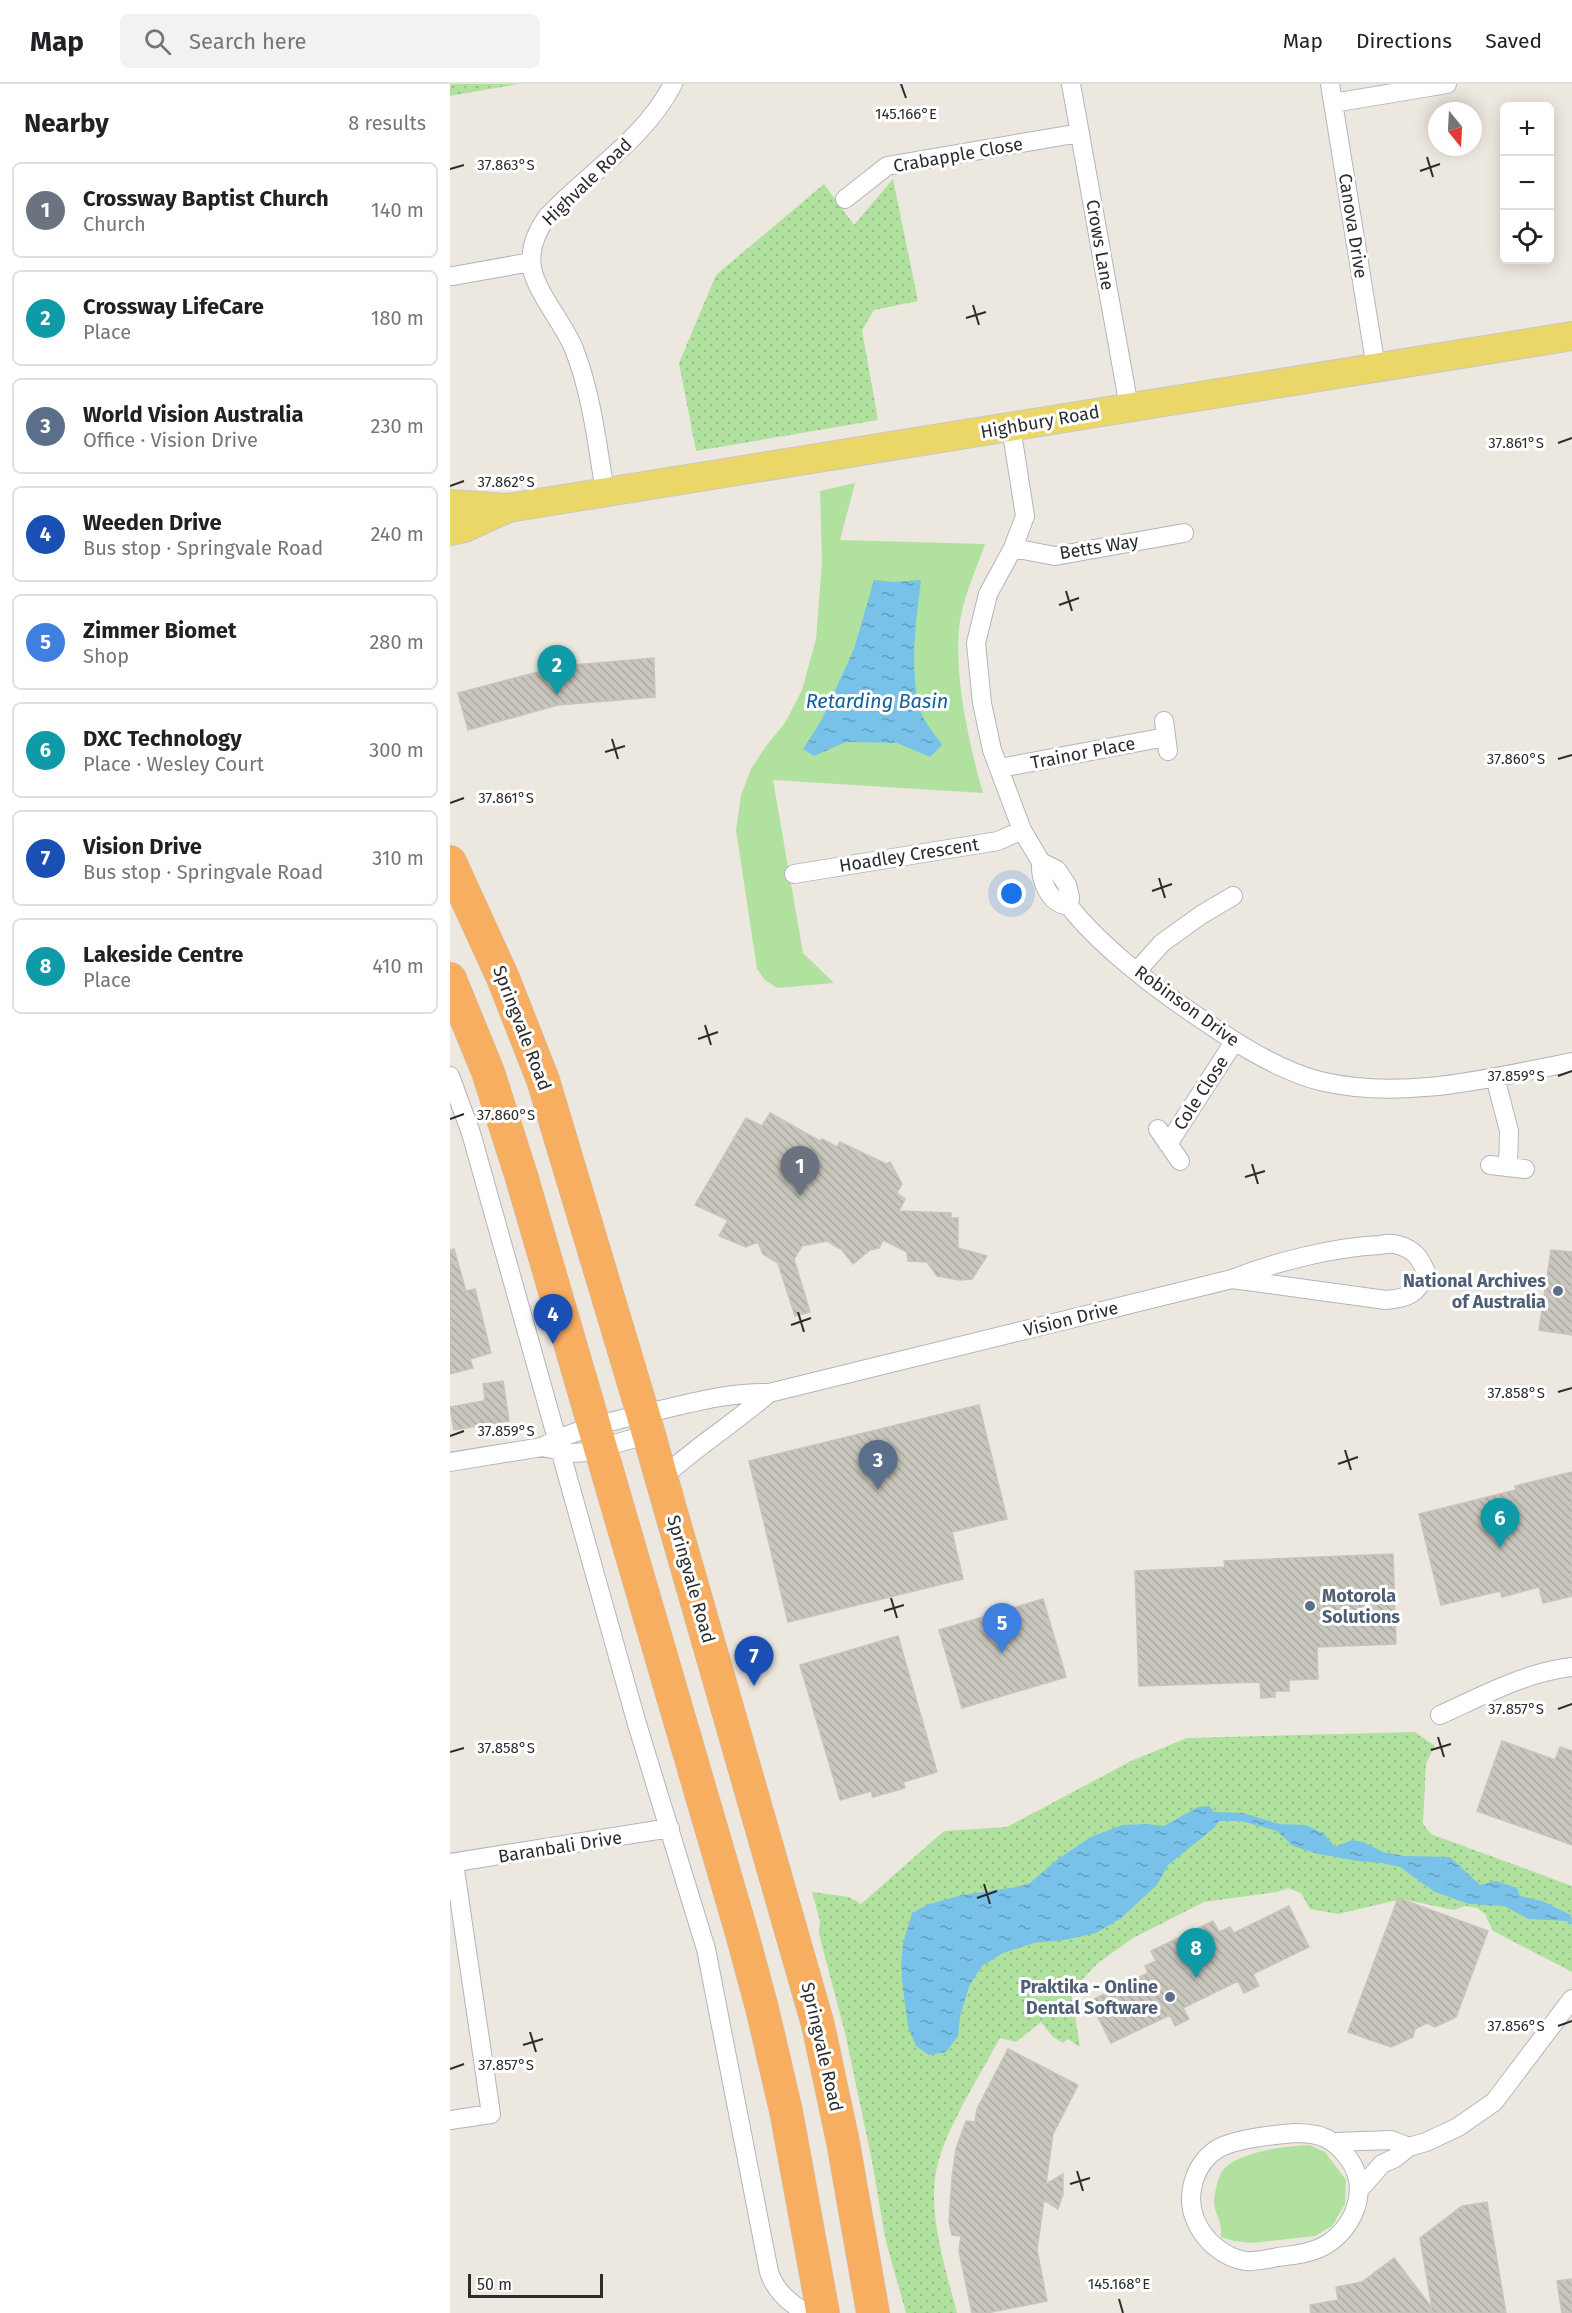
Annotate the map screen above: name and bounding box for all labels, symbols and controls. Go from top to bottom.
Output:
search box [120,14,540,68]
text: Map [30,25,84,58]
icon: search [141,25,174,58]
text: Search here [189,28,307,55]
text: Map [1283,28,1323,54]
text: Directions [1356,28,1452,54]
text: Saved [1485,28,1542,54]
north arrow [1428,102,1482,156]
map controls [1500,102,1554,264]
button: + [1500,102,1554,156]
text: 145.166°E [875,105,937,123]
text: Nearby [24,108,109,139]
text: 8 results [348,111,426,135]
street label: Crabapple Close [891,133,1025,177]
street label: Highvale Road [537,134,637,230]
text: 37.863°S [477,156,535,174]
button: − [1500,156,1554,210]
street label: Canova Drive [1334,172,1372,280]
text: Crossway Baptist Church [83,185,329,212]
text: 1 [41,198,50,222]
text: 140 m [371,198,424,222]
street label: Crows Lane [1081,198,1119,292]
button: locate [1500,210,1554,264]
text: Church [83,212,146,236]
text: Crossway LifeCare [83,293,264,320]
text: 2 [40,306,51,330]
text: 180 m [371,306,424,330]
text: Place [83,320,131,344]
text: World Vision Australia [83,401,304,428]
street label: Highbury Road [979,401,1101,443]
text: 3 [40,414,51,438]
text: 230 m [371,414,424,438]
text: Office · Vision Drive [83,428,258,452]
text: 37.861°S [1488,434,1544,452]
text: 37.862°S [477,473,535,491]
text: Weeden Drive [83,509,222,536]
text: 4 [40,522,51,546]
text: 240 m [370,522,424,546]
street label: Betts Way [1058,530,1140,564]
text: Bus stop · Springvale Road [83,536,323,560]
text: Zimmer Biomet [83,617,236,644]
text: 5 [40,630,51,654]
text: 280 m [369,630,424,654]
text: Shop [83,644,129,668]
pin: 2 [538,646,576,695]
water label: Retarding Basin [806,689,948,713]
text: DXC Technology [83,725,242,752]
street label: Trainor Place [1029,732,1137,774]
text: 6 [40,738,51,762]
text: 300 m [369,738,424,762]
text: 37.860°S [1487,750,1545,768]
text: Place · Wesley Court [83,752,264,776]
text: 37.861°S [478,789,534,807]
text: Vision Drive [83,833,202,860]
street label: Hoadley Crescent [838,833,981,877]
text: 7 [41,846,50,870]
text: 310 m [372,846,424,870]
text: Bus stop · Springvale Road [83,860,323,884]
your location [997,879,1026,908]
text: Lakeside Centre [83,941,243,968]
text: 8 [40,954,51,978]
text: 410 m [372,954,424,978]
street label: Robinson Drive [1130,961,1244,1051]
street label: Springvale Road [488,962,556,1094]
text: Place [83,968,131,992]
street label: Cole Close [1169,1052,1233,1134]
text: 37.859°S [1487,1067,1545,1085]
text: 37.860°S [477,1106,535,1124]
pin: 1 [780,1146,820,1196]
place label: National Archives of Australia [1403,1270,1546,1313]
marker: National Archives of Australia [1551,1284,1565,1298]
pin: 4 [534,1294,572,1344]
street label: Vision Drive [1021,1297,1121,1341]
text: 37.858°S [1487,1384,1545,1402]
text: 37.859°S [477,1422,535,1440]
pin: 3 [858,1440,898,1490]
pin: 6 [1480,1498,1520,1548]
street label: Springvale Road [662,1513,720,1645]
place label: Motorola Solutions [1322,1585,1400,1628]
marker: Motorola Solutions [1303,1599,1317,1613]
pin: 5 [982,1604,1022,1653]
pin: 7 [734,1636,774,1686]
text: 37.857°S [1488,1700,1544,1718]
text: 37.858°S [477,1739,535,1757]
street label: Baranbali Drive [497,1826,623,1868]
pin: 8 [1176,1928,1216,1978]
place label: Praktika - Online Dental Software [1020,1976,1158,2019]
street label: Springvale Road [796,1980,848,2114]
marker: Praktika - Online Dental Software [1163,1990,1177,2004]
text: 37.856°S [1487,2017,1545,2035]
text: 37.857°S [478,2056,534,2074]
scale bar [468,2271,603,2298]
text: 50 m [477,2275,512,2294]
text: 145.168°E [1088,2275,1150,2293]

